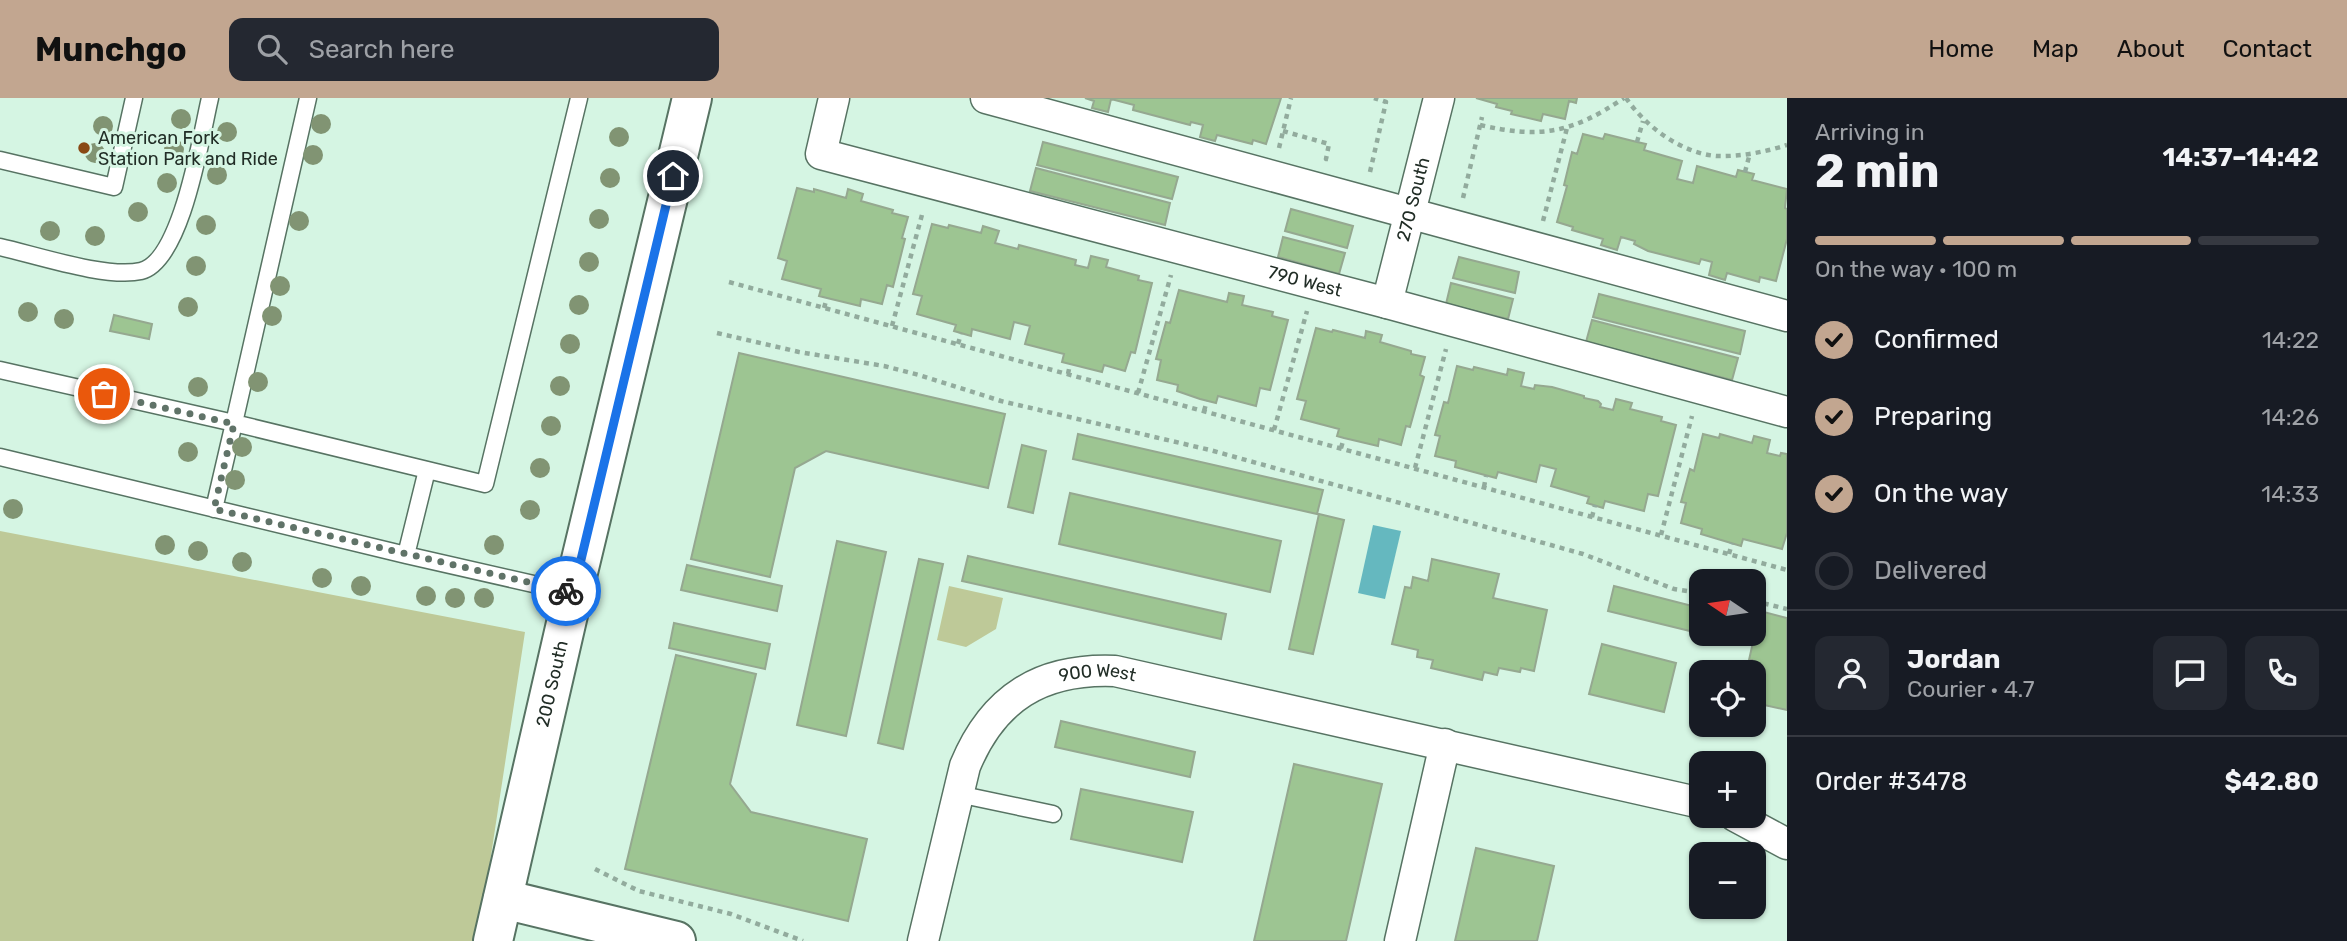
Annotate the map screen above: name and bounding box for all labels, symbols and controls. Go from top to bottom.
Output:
search box [229,18,719,81]
text: Munchgo [35,30,187,69]
icon: search [253,30,291,68]
text: Search here [309,34,455,65]
text: Home [1928,35,1994,63]
text: Map [2032,35,2079,63]
text: About [2117,35,2185,63]
text: Contact [2223,35,2312,63]
text: Arriving in [1815,118,1925,146]
place label: American Fork Station Park and Ride [98,127,278,170]
marker: American Fork Station Park and Ride [76,140,92,156]
text: 14:37–14:42 [2162,142,2319,173]
text: 2 min [1815,144,1940,199]
pin [643,146,703,206]
street label: 270 South [1392,155,1435,244]
icon: home [654,157,692,195]
text: On the way · 100 m [1815,255,2017,283]
street label: 790 West [1266,261,1344,302]
icon: check [1815,321,1853,359]
text: Confirmed [1874,324,1999,355]
text: 14:22 [2262,326,2319,354]
pin [74,364,134,424]
icon: bag [85,375,123,413]
icon: check [1815,398,1853,436]
text: Preparing [1874,401,1992,432]
text: 14:26 [2262,403,2319,431]
icon: check [1815,475,1853,513]
text: On the way [1874,478,2008,509]
text: 14:33 [2261,480,2319,508]
text: Delivered [1874,555,1987,586]
courier [531,556,601,626]
north arrow [1689,569,1766,646]
map controls [1689,569,1766,919]
icon: bike [547,572,585,610]
button: person [1815,636,1889,710]
button: chat [2153,636,2227,710]
button: phone [2245,636,2319,710]
street label: 200 South [532,638,573,729]
text: Jordan [1907,644,2000,675]
street label: 900 West [1056,659,1138,687]
button: locate [1689,660,1766,737]
text: Courier · 4.7 [1907,675,2034,703]
button: + [1689,751,1766,828]
text: Order #3478 [1815,766,1967,797]
text: $42.80 [2224,766,2319,797]
button: − [1689,842,1766,919]

